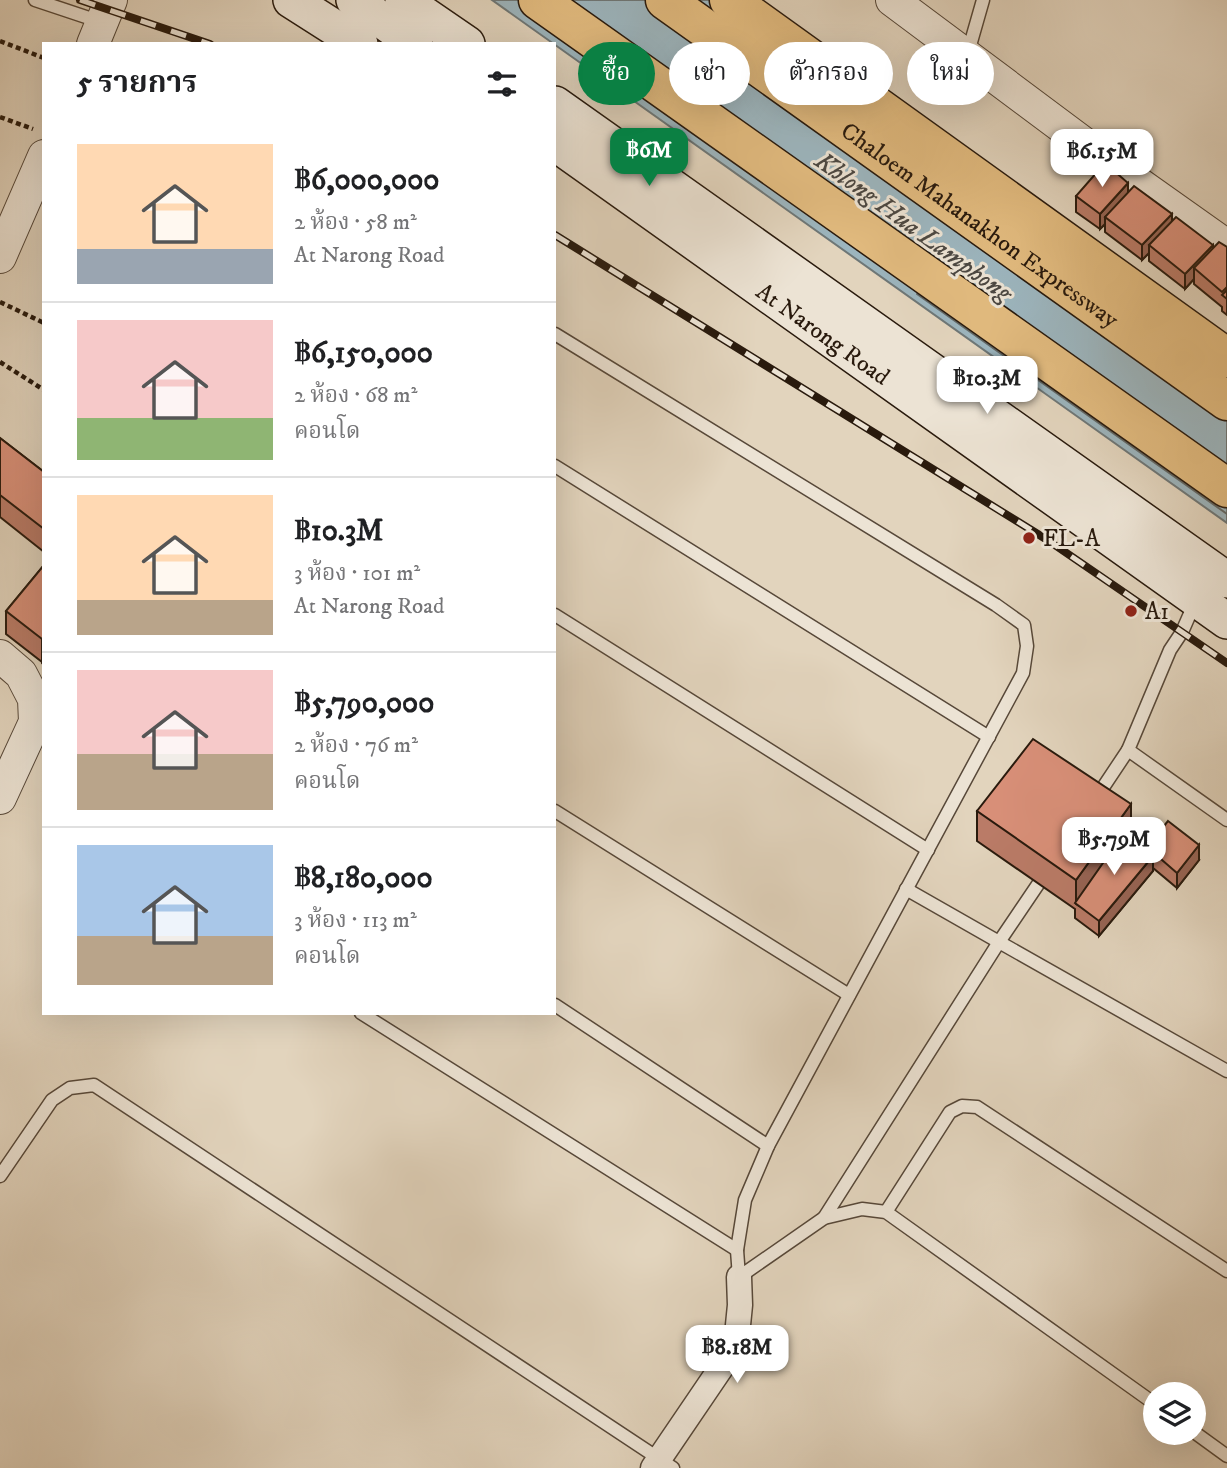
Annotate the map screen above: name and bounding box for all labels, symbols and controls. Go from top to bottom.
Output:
chip: ซื้อ [578,42,655,105]
chip: เช่า [669,42,750,105]
chip: ตัวกรอง [764,42,893,105]
chip: ใหม่ [907,42,994,105]
text: 5 รายการ [77,65,197,102]
icon: filters [483,65,521,103]
street label: Chaloem Mahanakhon Expressway [835,116,1125,335]
pin: ฿6M [615,128,683,188]
pin: ฿6.15M [1045,130,1159,189]
text: ฿6M [626,136,672,165]
text: ฿6.15M [1066,137,1138,166]
water label: Khlong Hua Lamphong [807,144,1020,311]
text: ฿6,000,000 [294,162,439,199]
icon: home [133,172,217,256]
text: 2 ห้อง · 58 m² [294,208,417,237]
text: At Narong Road [294,241,445,270]
street label: At Narong Road [750,277,895,392]
text: ฿6,150,000 [294,335,433,372]
icon: home [133,348,217,432]
pin: ฿10.3M [930,356,1044,416]
text: ฿10.3M [953,364,1021,393]
text: 2 ห้อง · 68 m² [294,381,417,410]
text: คอนโด [294,417,361,446]
text: ฿10.3M [294,513,384,550]
icon: home [133,523,217,607]
place label: FL-A [1043,524,1101,554]
marker: FL-A [1021,530,1037,546]
text: 3 ห้อง · 101 m² [294,559,420,588]
text: At Narong Road [294,592,445,621]
place label: A1 [1145,597,1169,627]
marker: A1 [1123,603,1139,619]
text: ฿5,790,000 [294,685,434,722]
icon: home [133,698,217,782]
text: 2 ห้อง · 76 m² [294,731,418,760]
text: คอนโด [294,767,361,796]
pin: ฿5.79M [1057,818,1171,877]
text: ฿5.79M [1078,825,1150,854]
text: ฿8,180,000 [294,860,433,897]
icon: home [133,873,217,957]
text: 3 ห้อง · 113 m² [294,906,417,935]
text: คอนโด [294,942,361,971]
pin: ฿8.18M [680,1326,794,1385]
text: ฿8.18M [702,1333,772,1362]
map controls [1143,1382,1206,1445]
button: layers [1143,1382,1206,1445]

